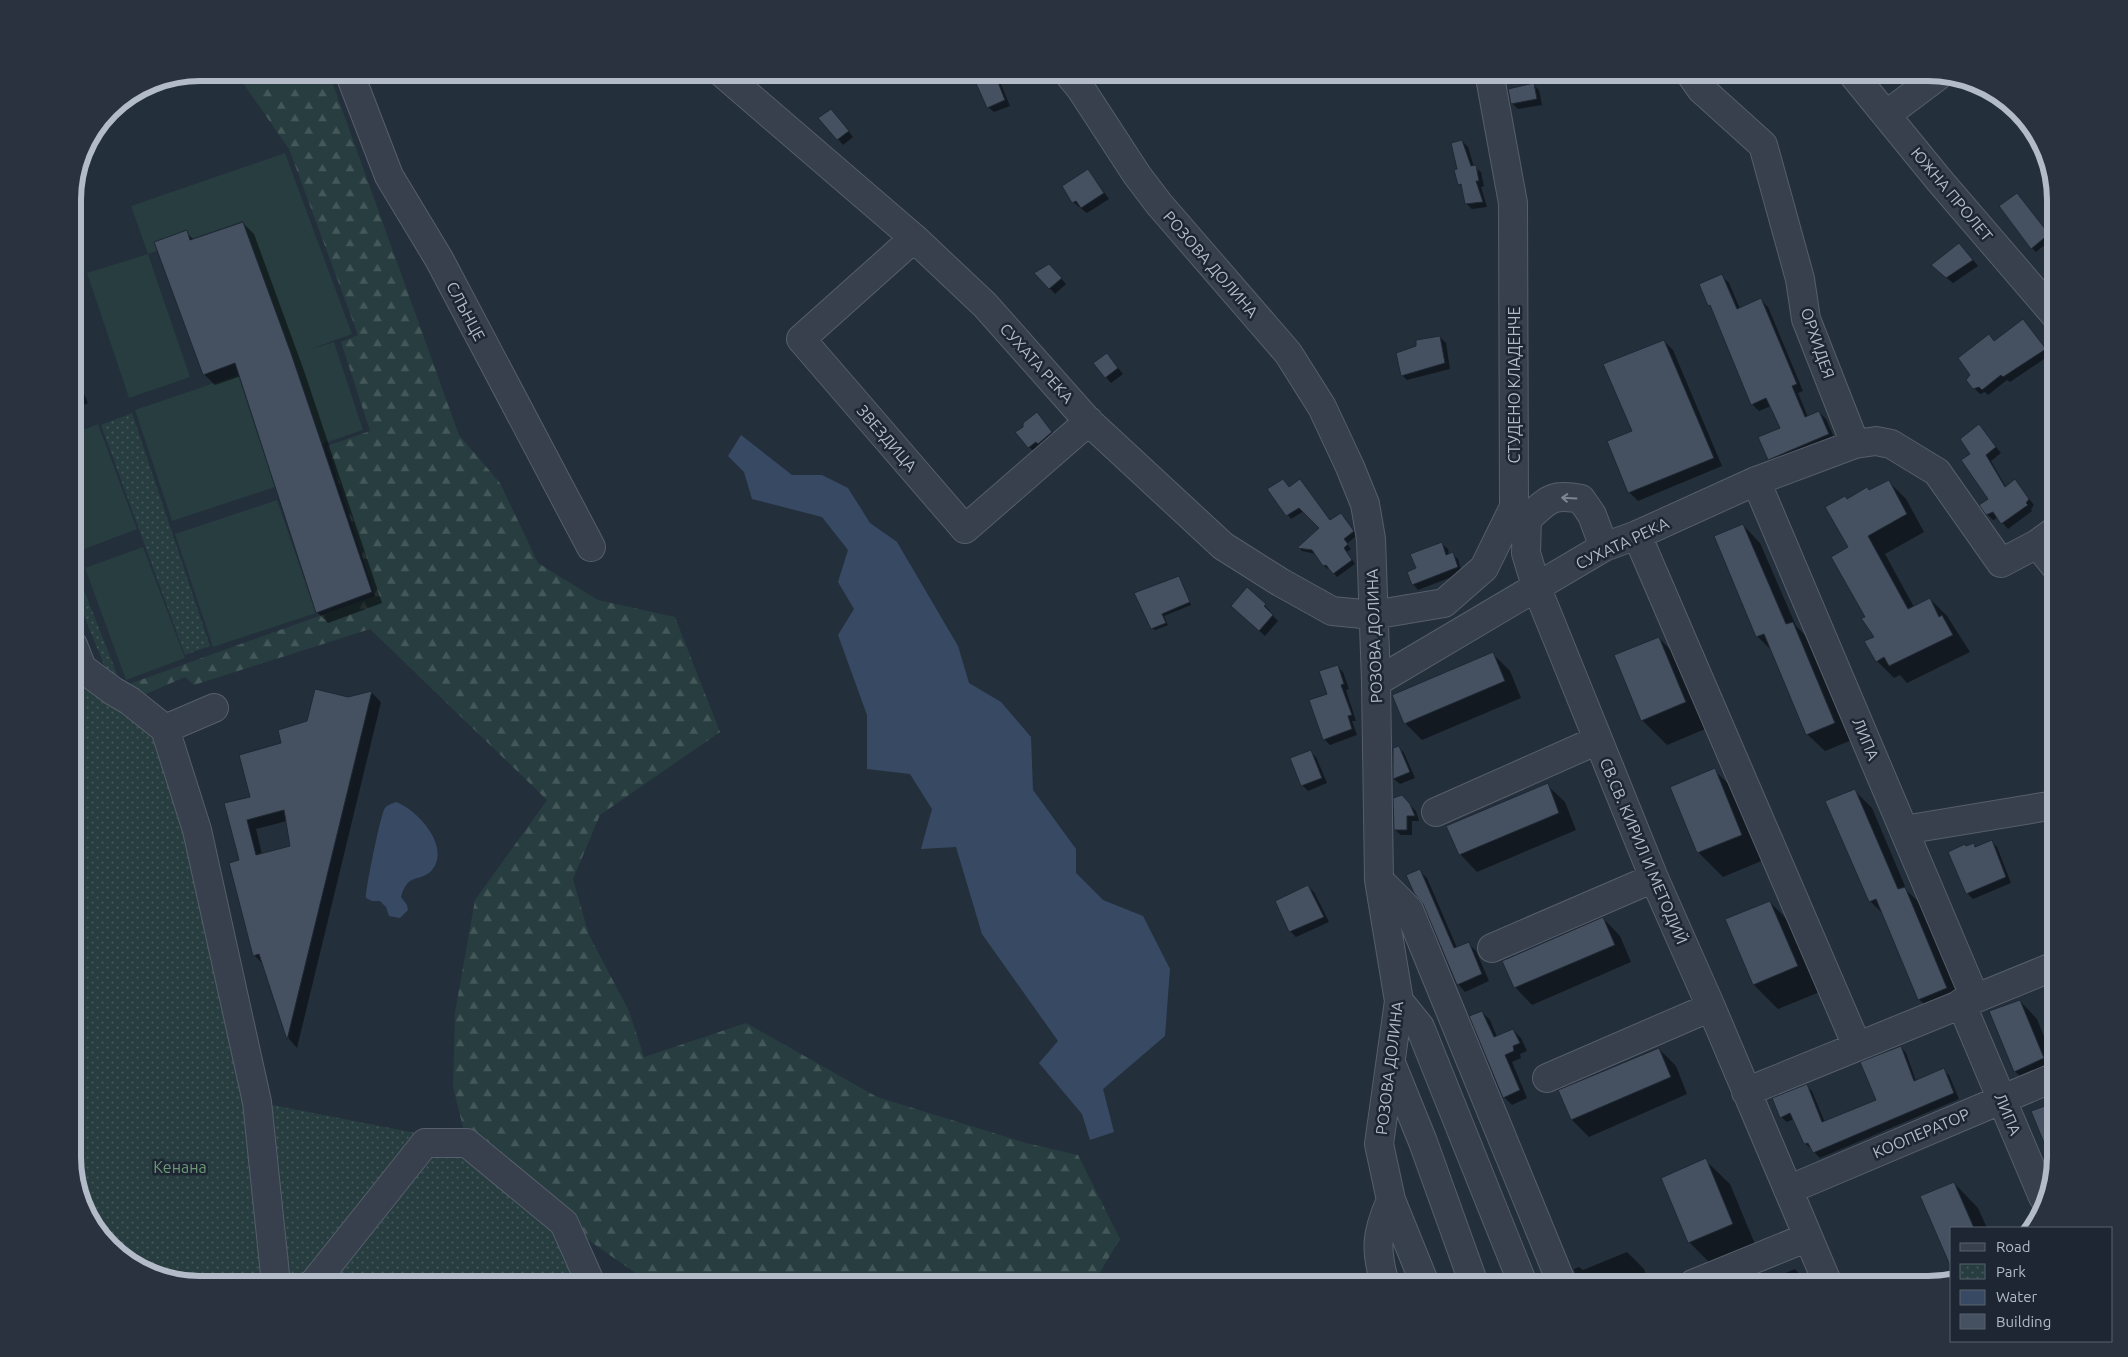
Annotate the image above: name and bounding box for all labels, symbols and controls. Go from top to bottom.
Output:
street label: ЮЖНА ПРОЛЕТ [1908,144,1996,245]
street label: РОЗОВА ДОЛИНА [1160,207,1262,321]
street label: СЛЪНЦЕ [443,279,489,343]
street label: ОРХИДЕЯ [1798,305,1838,381]
street label: СТУДЕНО КЛАДЕНЧЕ [1505,307,1523,463]
street label: СУХАТА РЕКА [997,320,1078,407]
street label: ЗВЕЗДИЦА [853,401,921,475]
one-way arrow [1561,493,1577,502]
street label: СУХАТА РЕКА [1573,513,1672,572]
street label: РОЗОВА ДОЛИНА [1363,568,1385,704]
street label: ЛИПА [1849,715,1883,763]
street label: СВ.СВ. КИРИЛ И МЕТОДИЙ [1597,755,1692,947]
street label: РОЗОВА ДОЛИНА [1372,999,1406,1136]
street label: ЛИПА [1991,1090,2025,1138]
street label: КООПЕРАТОР [1870,1105,1972,1161]
park label: Кенана [153,1158,207,1176]
legend [1950,1227,2113,1342]
text: Road [1996,1238,2031,1255]
text: Park [1996,1263,2026,1280]
text: Water [1996,1288,2037,1305]
text: Building [1996,1313,2051,1330]

